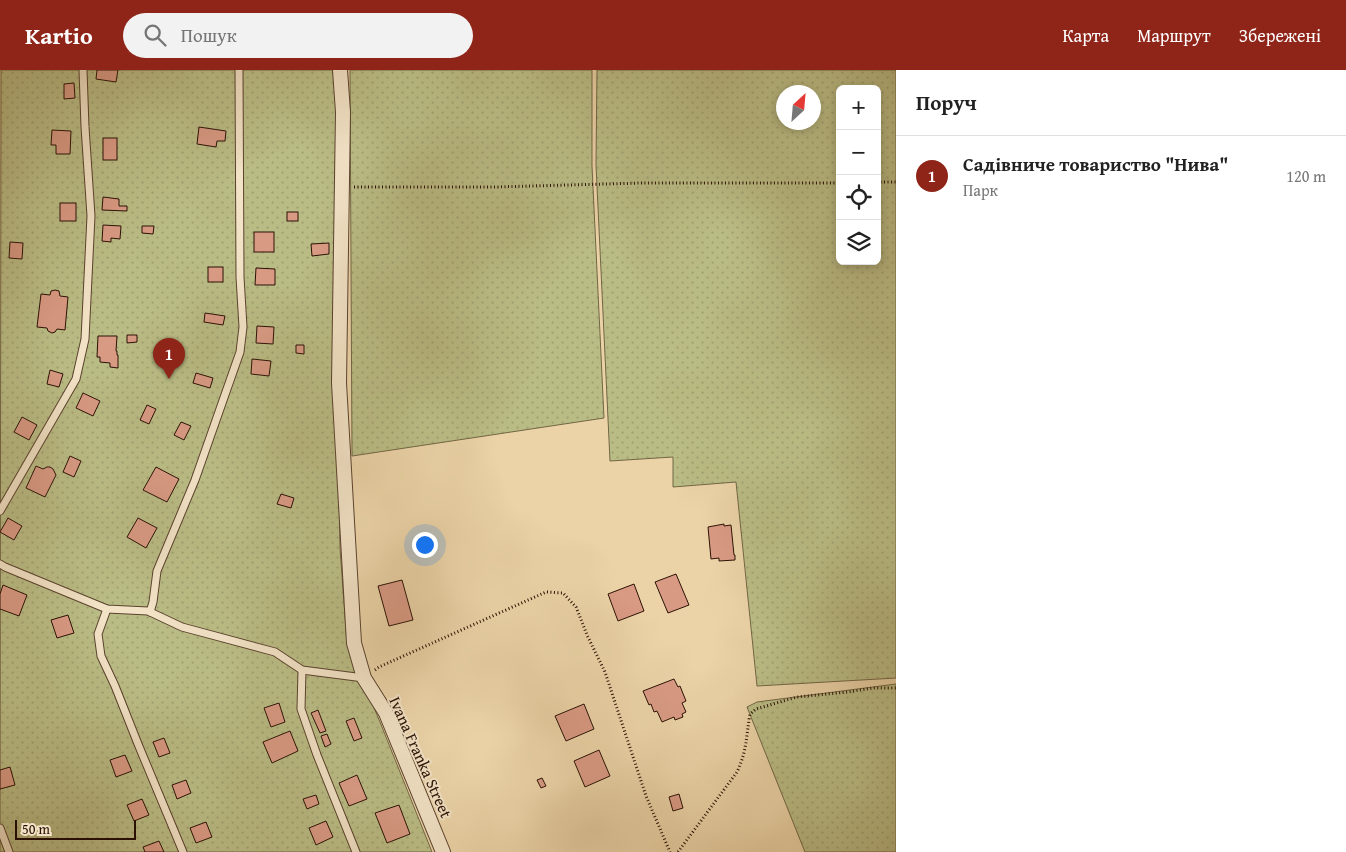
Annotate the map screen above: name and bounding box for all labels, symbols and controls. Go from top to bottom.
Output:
search box [123,13,473,58]
text: Kartio [25,18,93,53]
icon: search [141,21,169,49]
text: Пошук [181,21,237,49]
text: Карта [1063,22,1109,49]
text: Маршрут [1137,22,1211,49]
text: Збережені [1239,22,1321,49]
north arrow [776,85,821,130]
map controls [836,85,881,265]
button: + [836,85,881,130]
text: Поруч [916,87,977,118]
button: − [836,130,881,175]
text: Садівниче товариство "Нива" [963,150,1228,178]
text: 1 [928,164,936,188]
text: 120 m [1286,164,1326,188]
button: locate [836,175,881,220]
text: Парк [963,178,998,202]
button: layers [836,220,881,265]
pin: 1 [153,338,185,379]
your location [412,532,438,558]
street label: Ivana Franka Street [383,692,459,822]
scale bar [15,817,136,840]
text: 50 m [22,819,50,839]

